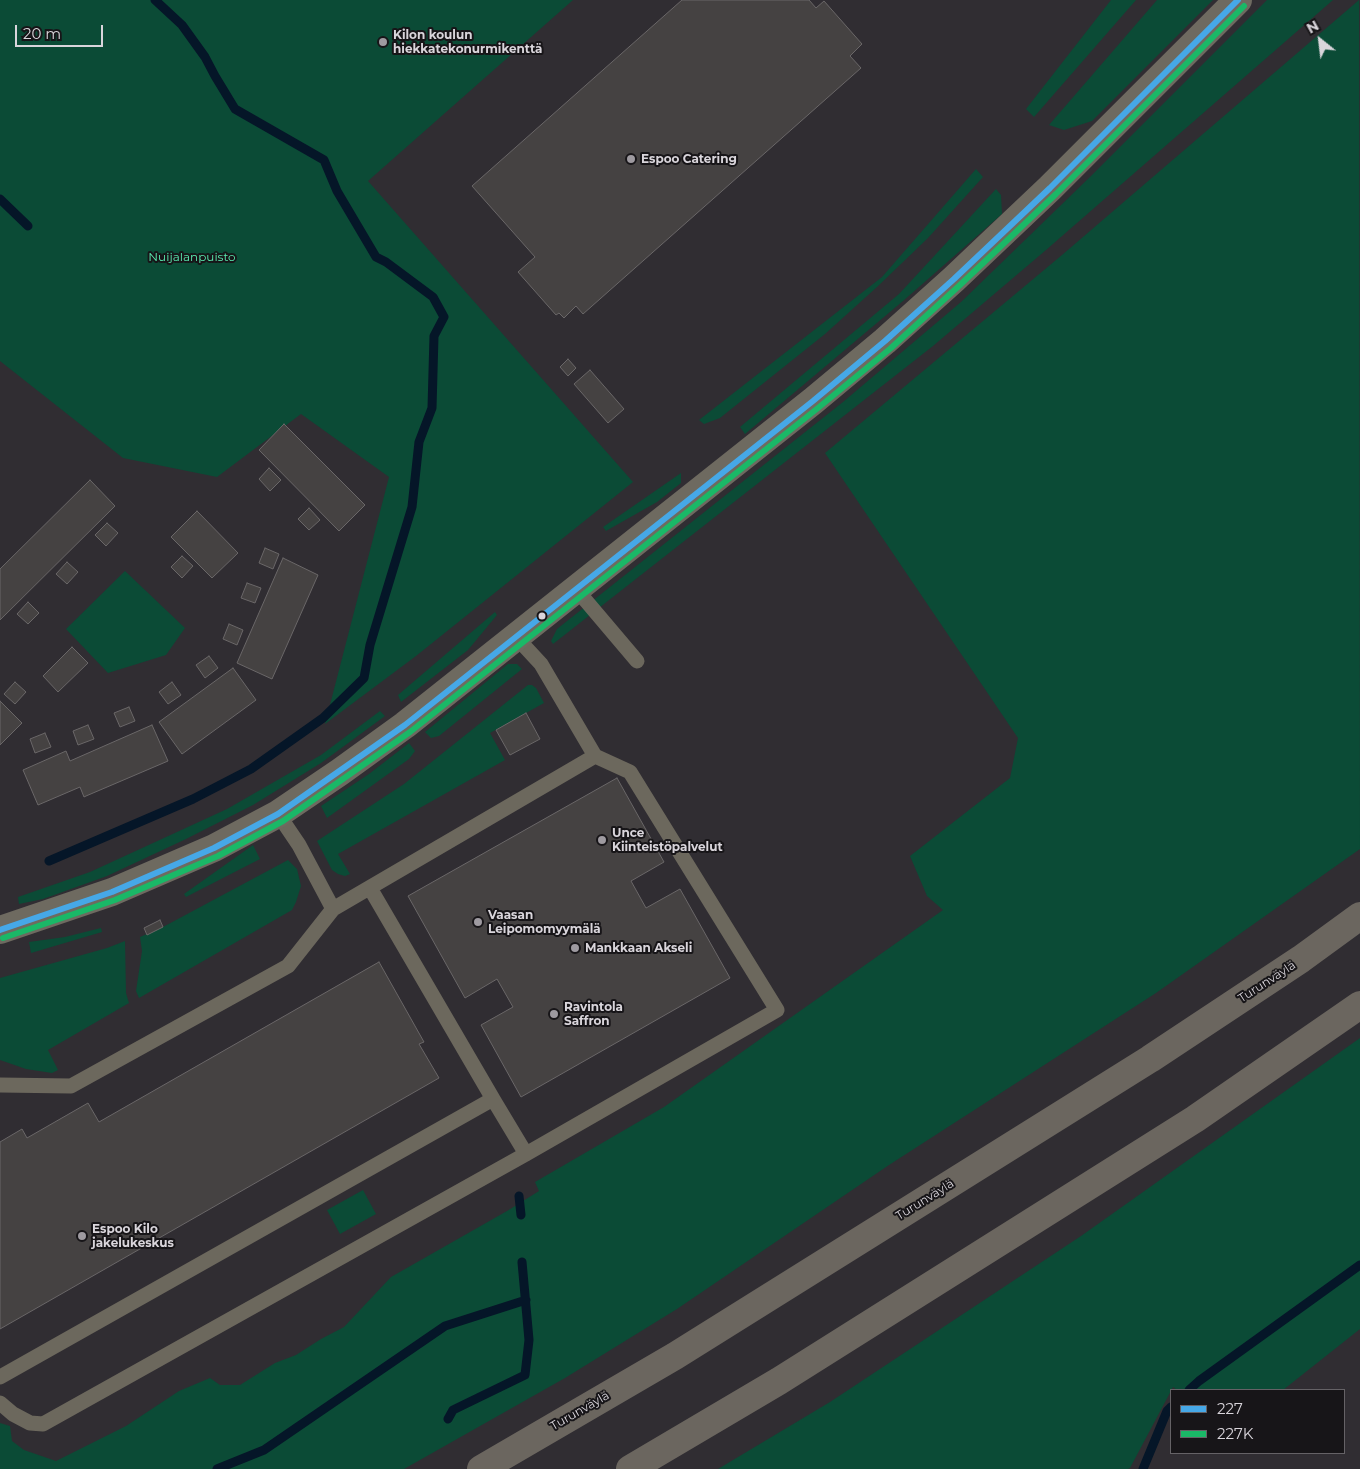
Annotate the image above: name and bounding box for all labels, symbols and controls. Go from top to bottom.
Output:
scale bar [18,15,105,47]
north arrow [1295,15,1345,65]
text: N [1303,16,1322,37]
text: 20 m [23,24,61,43]
place label: Kilon koulun hiekkatekonurmikenttä [393,28,542,56]
marker: Kilon koulun hiekkatekonurmikenttä [377,36,389,48]
place label: Espoo Catering [641,152,737,166]
marker: Espoo Catering [625,153,637,165]
park label: Nuijalanpuisto [148,250,236,264]
unlabelled marker [537,611,547,621]
place label: Unce Kiinteistöpalvelut [612,826,723,854]
marker: Unce Kiinteistöpalvelut [596,834,608,846]
place label: Vaasan Leipomomyymälä [488,908,601,936]
marker: Vaasan Leipomomyymälä [472,916,484,928]
place label: Mankkaan Akseli [585,941,692,955]
marker: Mankkaan Akseli [569,942,581,954]
street label: Turunväylä [1236,958,1298,1006]
place label: Ravintola Saffron [564,1000,623,1028]
marker: Ravintola Saffron [548,1008,560,1020]
street label: Turunväylä [893,1177,957,1223]
place label: Espoo Kilo jakelukeskus [92,1222,174,1250]
marker: Espoo Kilo jakelukeskus [76,1230,88,1242]
street label: Turunväylä [548,1388,612,1434]
legend [1170,1389,1345,1454]
text: 227 [1217,1399,1243,1418]
text: 227K [1217,1424,1254,1443]

